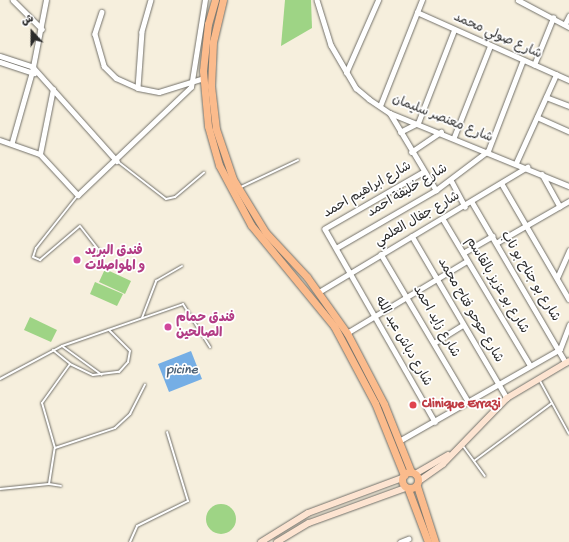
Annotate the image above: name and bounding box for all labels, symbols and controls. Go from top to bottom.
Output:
street label: شارع صولي محمد [450,11,544,63]
north arrow [12,12,52,52]
text: ش [20,13,35,29]
street label: شارع معنصر سليمان [389,93,495,147]
street label: شارع ابراهيم احمد [321,159,415,223]
street label: شارع خليفة احمد [365,162,451,222]
street label: شارع جفال العلمي [373,189,463,251]
street label: شارع بو جناح بو ناب [496,229,562,325]
street label: شارع بو عزيز بالقاسم [461,235,531,337]
place label: فندق البريد و المواصلات [85,245,145,276]
marker: فندق البريد و المواصلات [72,255,82,265]
street label: شارع حوحو فتاح محمد [433,256,505,366]
street label: شارع زايد احمد [408,283,462,361]
street label: شارع دباش عبد الله [370,294,434,390]
place label: فندق حمام الصالحين [176,312,235,343]
marker: فندق حمام الصالحين [163,322,173,332]
water label: picine [166,363,198,379]
place label: Clinique Errazi [422,397,500,413]
marker: Clinique Errazi [407,399,419,411]

